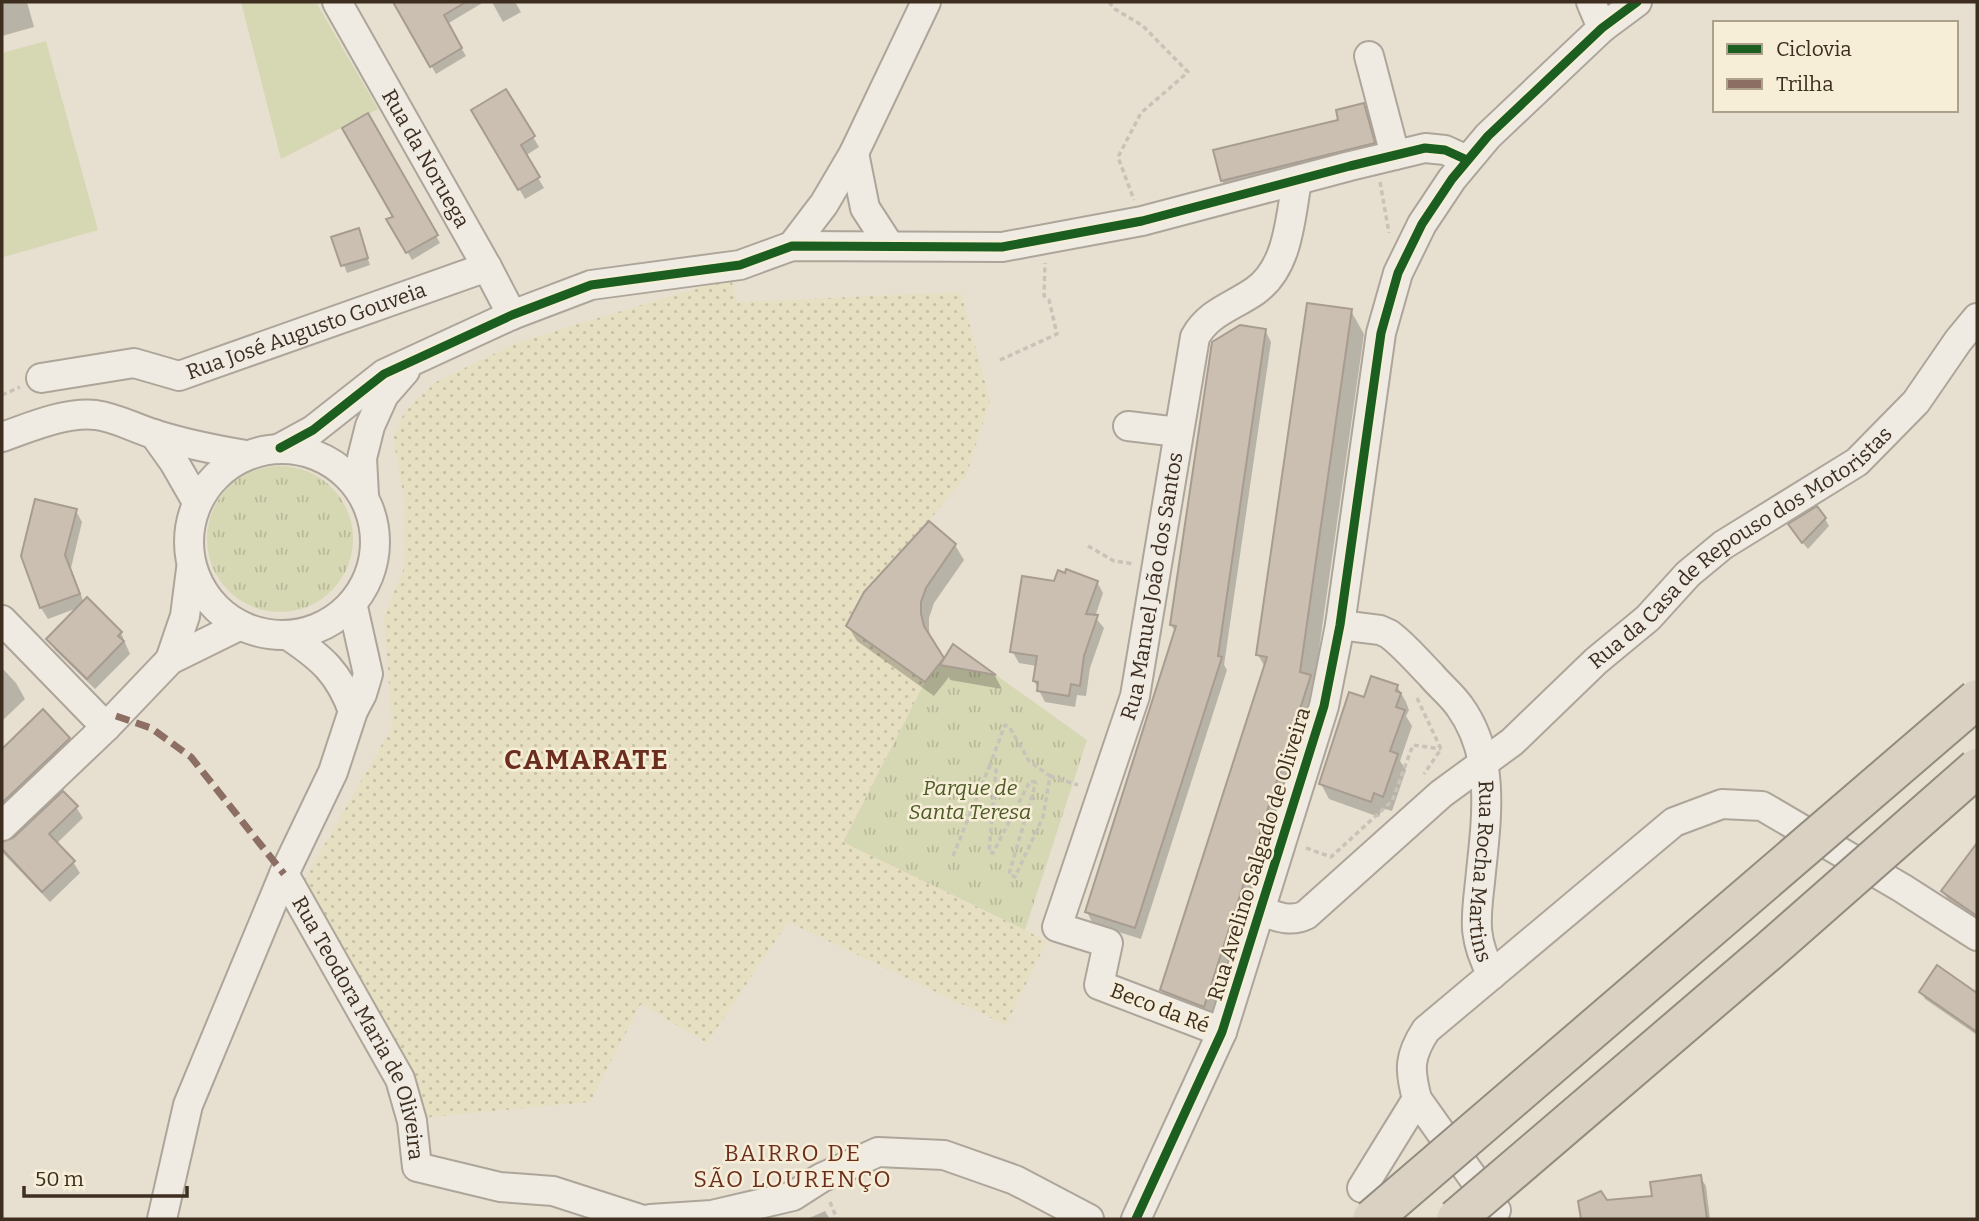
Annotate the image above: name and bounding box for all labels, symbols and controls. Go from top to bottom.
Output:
legend [1713,21,1958,112]
text: Ciclovia [1776,36,1852,62]
text: Trilha [1776,71,1834,97]
street label: Rua da Noruega [376,85,475,233]
street label: Rua José Augusto Gouveia [183,276,430,385]
street label: Rua da Casa de Repouso dos Motoristas [1583,421,1898,675]
street label: Rua Manuel João dos Santos [1115,450,1189,724]
street label: Rua Avelino Salgado de Oliveira [1202,704,1316,1004]
district label: CAMARATE [504,743,670,776]
park label: Parque de Santa Teresa [909,775,1031,825]
street label: Rua Rocha Martins [1464,779,1499,966]
street label: Rua Teodora Maria de Oliveira [286,892,429,1162]
street label: Beco da Ré [1107,977,1213,1039]
district label: BAIRRO DE SÃO LOURENÇO [693,1139,893,1193]
scale bar [24,1154,187,1198]
text: 50 m [35,1166,84,1192]

